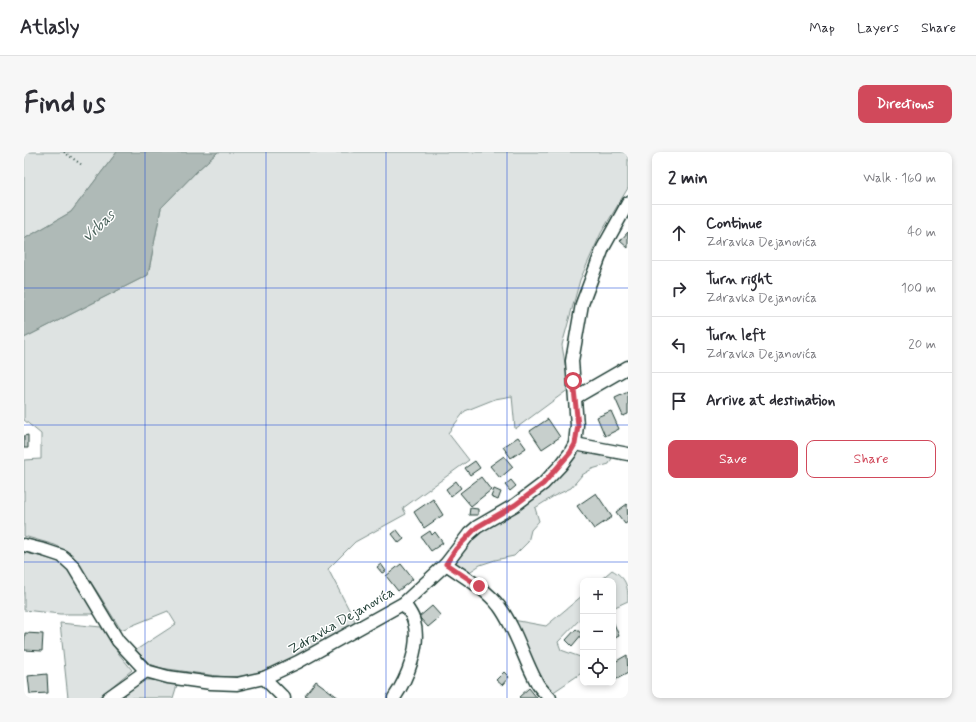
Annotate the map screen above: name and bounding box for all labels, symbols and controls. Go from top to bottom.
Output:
text: Atlasly [20,15,79,40]
text: Map [809,19,835,37]
text: Layers [857,19,899,37]
text: Share [921,19,956,37]
button: Directions [858,85,952,123]
text: Find us [24,86,105,123]
text: 2 min [668,167,708,189]
text: Walk · 160 m [863,170,936,187]
water label: Vrbas [78,205,120,247]
text: Continue [706,214,762,234]
icon: ahead [668,222,690,244]
text: 40 m [907,224,936,241]
text: Zdravka Dejanovića [706,234,817,251]
text: Turn right [706,270,773,290]
icon: right [668,278,690,300]
text: 100 m [901,280,936,297]
text: Zdravka Dejanovića [706,290,817,307]
text: Turn left [706,326,766,346]
icon: left [668,334,690,356]
text: 20 m [908,336,936,353]
text: Zdravka Dejanovića [706,346,817,363]
route start [564,372,582,390]
icon: arrive [668,390,690,412]
text: Arrive at destination [706,391,835,411]
button: Save [668,440,798,478]
button: Share [806,440,936,478]
route end [470,577,488,595]
map controls [580,578,616,686]
button: + [580,578,616,614]
street label: Zdravka Dejanovića [285,583,398,659]
button: − [580,614,616,650]
button: locate [580,650,616,686]

